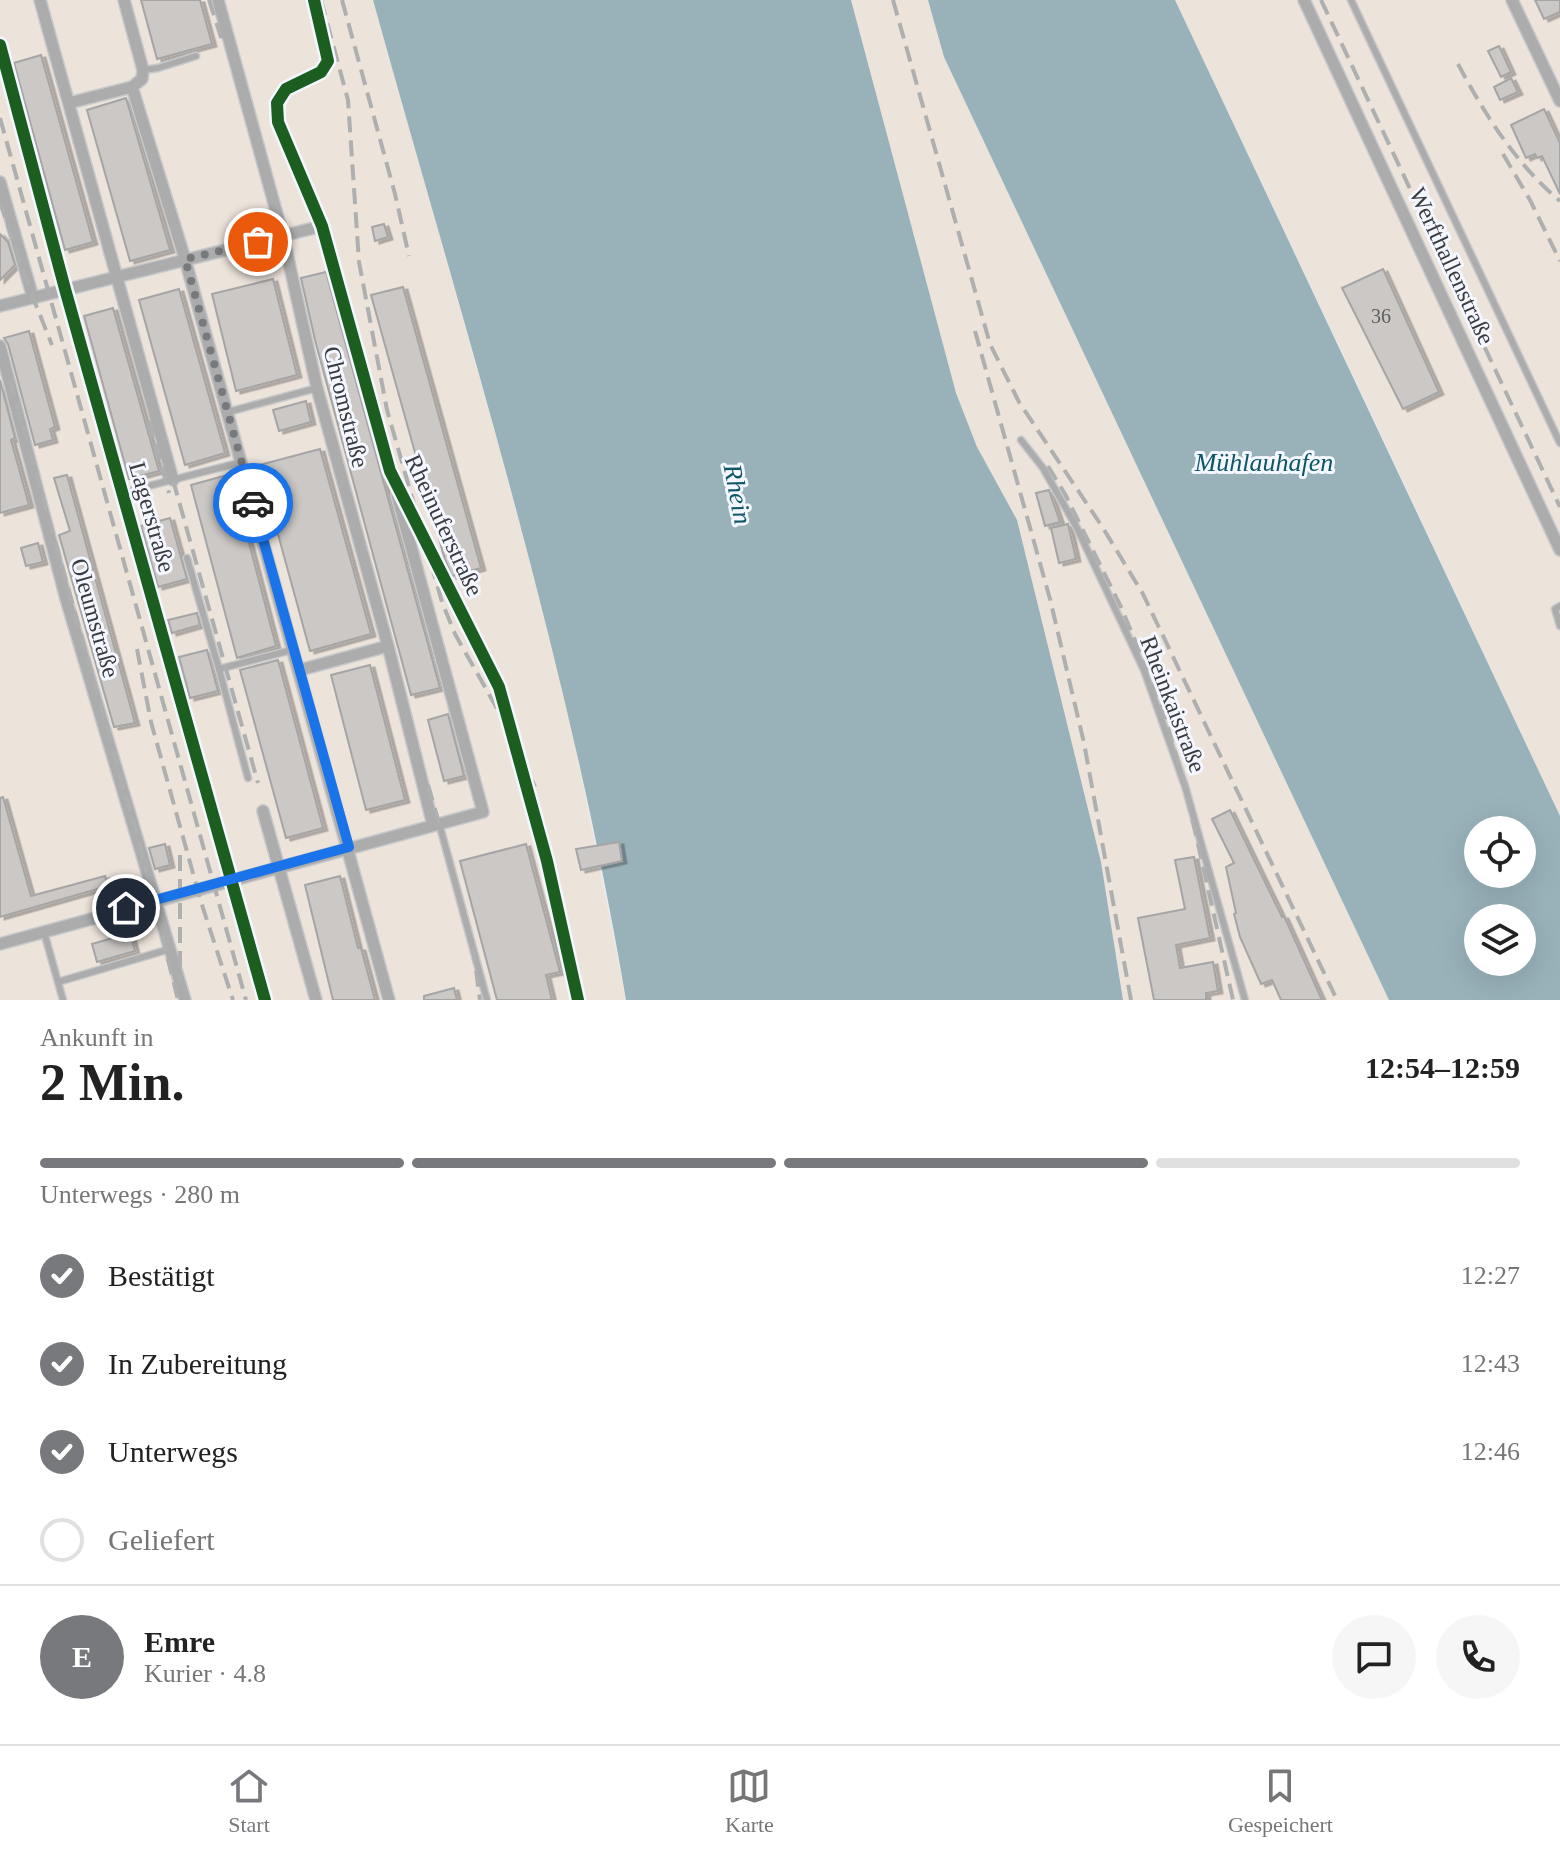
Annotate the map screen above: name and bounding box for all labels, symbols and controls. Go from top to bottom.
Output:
street label: Werfthallenstraße [1404,183,1500,349]
pin [224,208,292,276]
icon: bag [236,220,280,264]
house number: 36 [1371,305,1391,327]
street label: Chromstraße [318,344,374,470]
water label: Mühlauhafen [1194,448,1333,477]
street label: Rheinuferstraße [400,450,488,600]
street label: Lagerstraße [124,459,180,575]
water label: Rhein [717,461,758,527]
courier [213,463,293,543]
icon: car [231,481,275,525]
street label: Oleumstraße [66,555,124,681]
street label: Rheinkaistraße [1135,632,1211,776]
map controls [1464,816,1536,976]
button: locate [1464,816,1536,888]
pin [92,874,160,942]
icon: home [104,886,148,930]
button: layers [1464,904,1536,976]
text: Ankunft in [40,1023,153,1052]
text: 12:54–12:59 [1365,1051,1520,1084]
text: 2 Min. [40,1054,184,1111]
text: Unterwegs · 280 m [40,1180,240,1209]
icon: check [40,1254,84,1298]
text: Bestätigt [108,1259,215,1292]
text: 12:27 [1461,1261,1520,1290]
icon: check [40,1342,84,1386]
text: In Zubereitung [108,1347,287,1380]
text: 12:43 [1461,1349,1520,1378]
icon: check [40,1430,84,1474]
text: Unterwegs [108,1435,238,1468]
text: 12:46 [1461,1437,1520,1466]
text: Geliefert [108,1523,215,1556]
button: chat [1332,1615,1416,1699]
button: phone [1436,1615,1520,1699]
text: Emre [144,1625,215,1658]
text: E [72,1640,92,1673]
text: Kurier · 4.8 [144,1659,266,1688]
tab: Start [227,1764,271,1838]
tab: Karte [725,1764,774,1838]
tab: Gespeichert [1228,1764,1333,1838]

